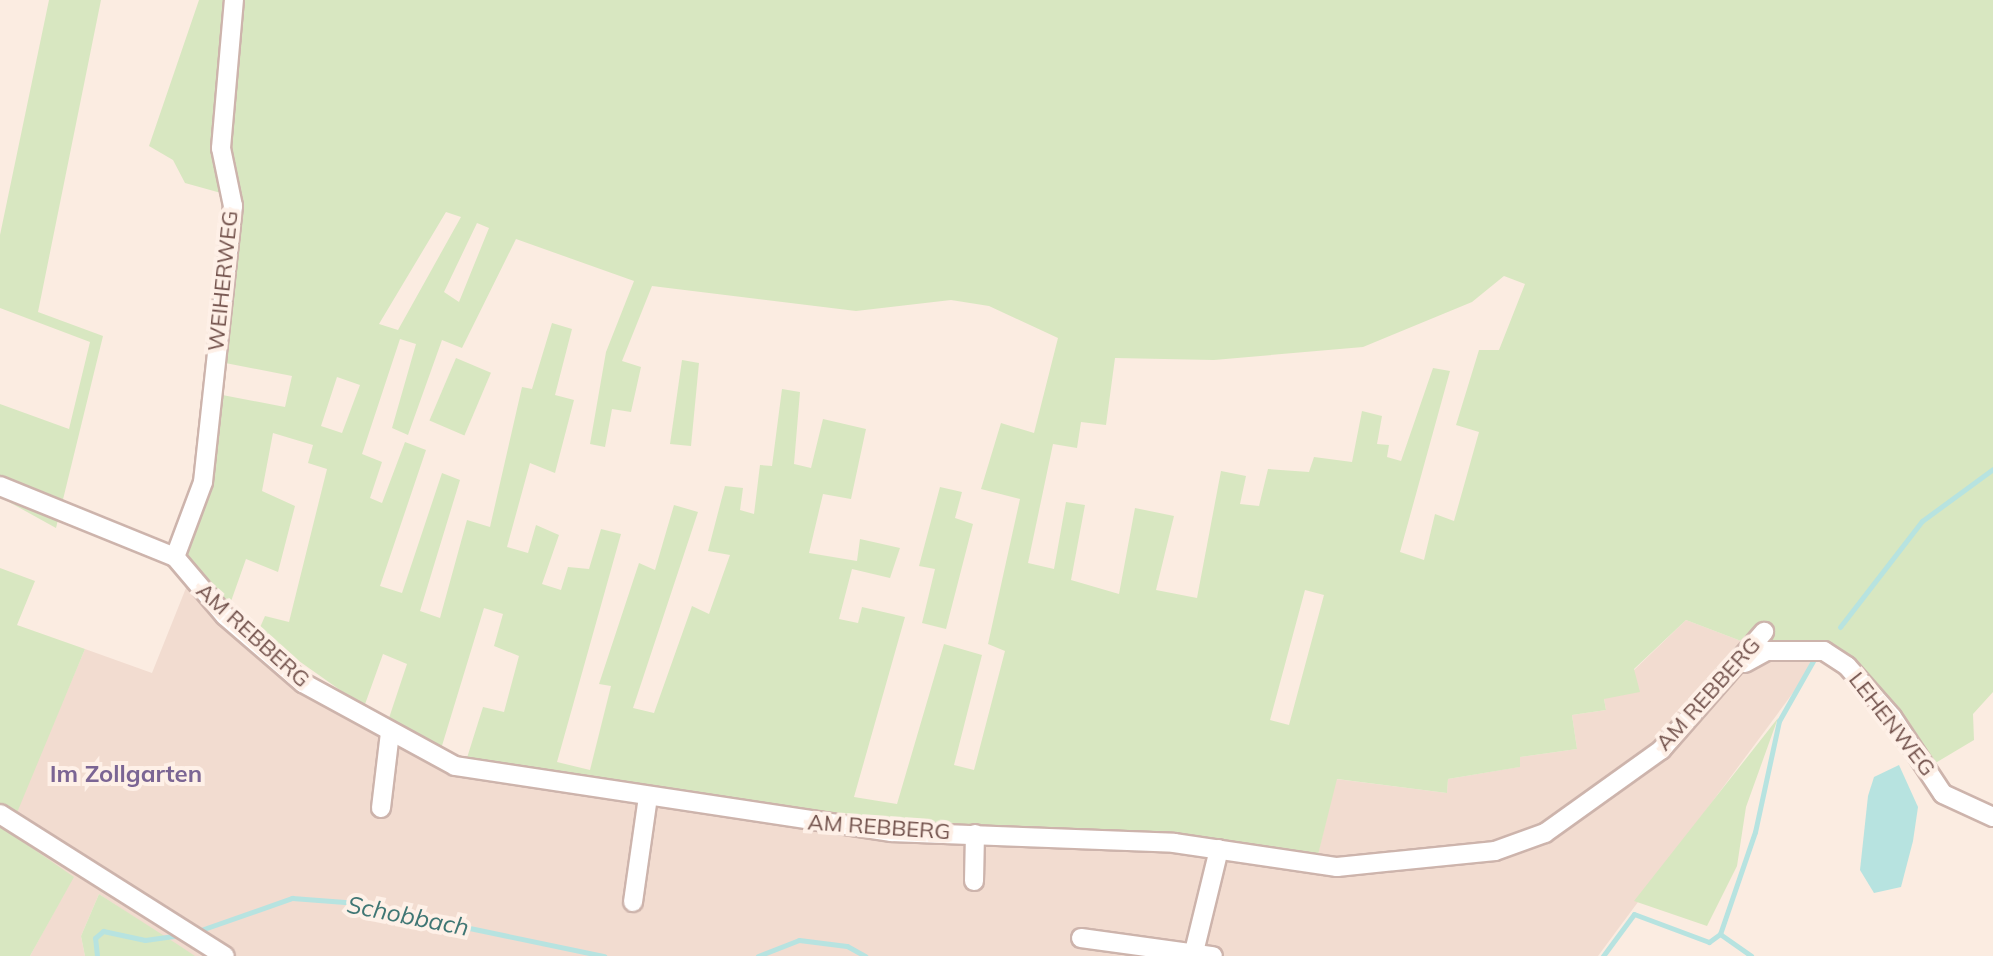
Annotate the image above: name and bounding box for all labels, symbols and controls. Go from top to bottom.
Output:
street label: WEIHERWEG [202,209,244,353]
street label: AM REBBERG [191,577,315,693]
street label: AM REBBERG [1650,632,1766,756]
street label: LEHENWEG [1843,667,1941,781]
district label: Im Zollgarten [50,760,202,788]
street label: AM REBBERG [807,809,951,845]
water label: Schobbach [345,890,471,942]

